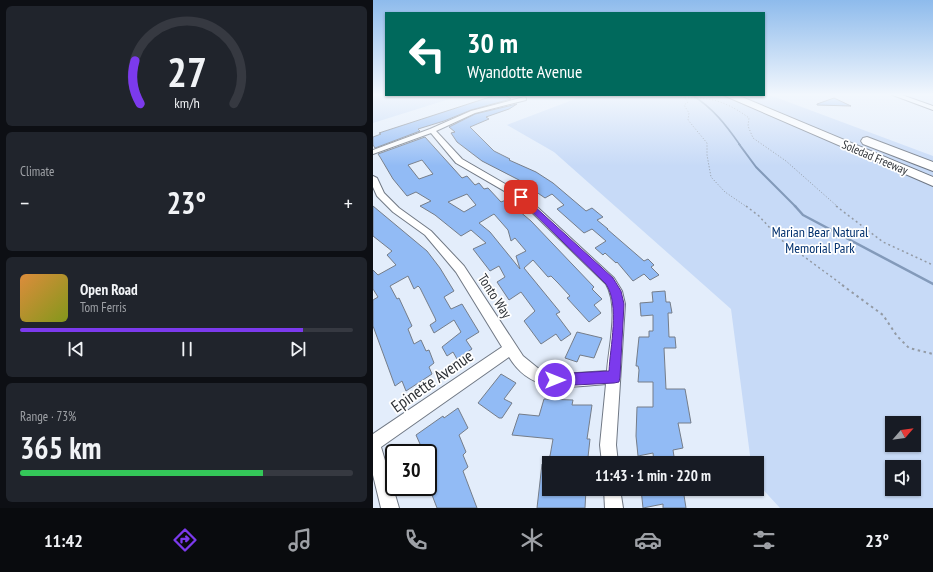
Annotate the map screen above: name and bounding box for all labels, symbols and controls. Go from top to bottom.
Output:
text: 30 m [467,24,518,61]
icon: left [401,28,453,80]
text: 27 [167,45,206,98]
text: Wyandotte Avenue [467,60,582,83]
text: km/h [174,92,199,111]
street label: Soledad Freeway [840,136,911,178]
text: Climate [20,163,54,180]
pin [504,180,538,214]
text: 23° [167,183,206,222]
icon: arrive [510,186,532,208]
text: − [20,189,29,217]
text: + [344,189,353,217]
park label: Marian Bear Natural Memorial Park [772,223,869,257]
street label: Tonto Way [474,270,516,322]
text: Open Road [80,280,138,299]
text: Tom Ferris [80,299,126,316]
icon: previous [65,338,87,360]
icon: pause [176,338,198,360]
icon: next [287,338,309,360]
street label: Epinette Avenue [387,345,477,417]
position arrow [534,359,576,401]
text: Range · 73% [20,408,76,425]
north arrow [885,416,921,452]
map controls [885,416,921,496]
text: 365 km [20,428,101,467]
speed limit sign: 30 [385,444,437,496]
button: sound [885,460,921,496]
text: 11:43 · 1 min · 220 m [595,466,711,485]
icon: directions [171,526,199,554]
icon: music [286,526,314,554]
icon: phone [402,526,430,554]
icon: climate [518,526,546,554]
icon: car [634,526,662,554]
icon: filters [750,526,778,554]
text: 11:42 [44,529,83,552]
text: 23° [865,529,889,552]

